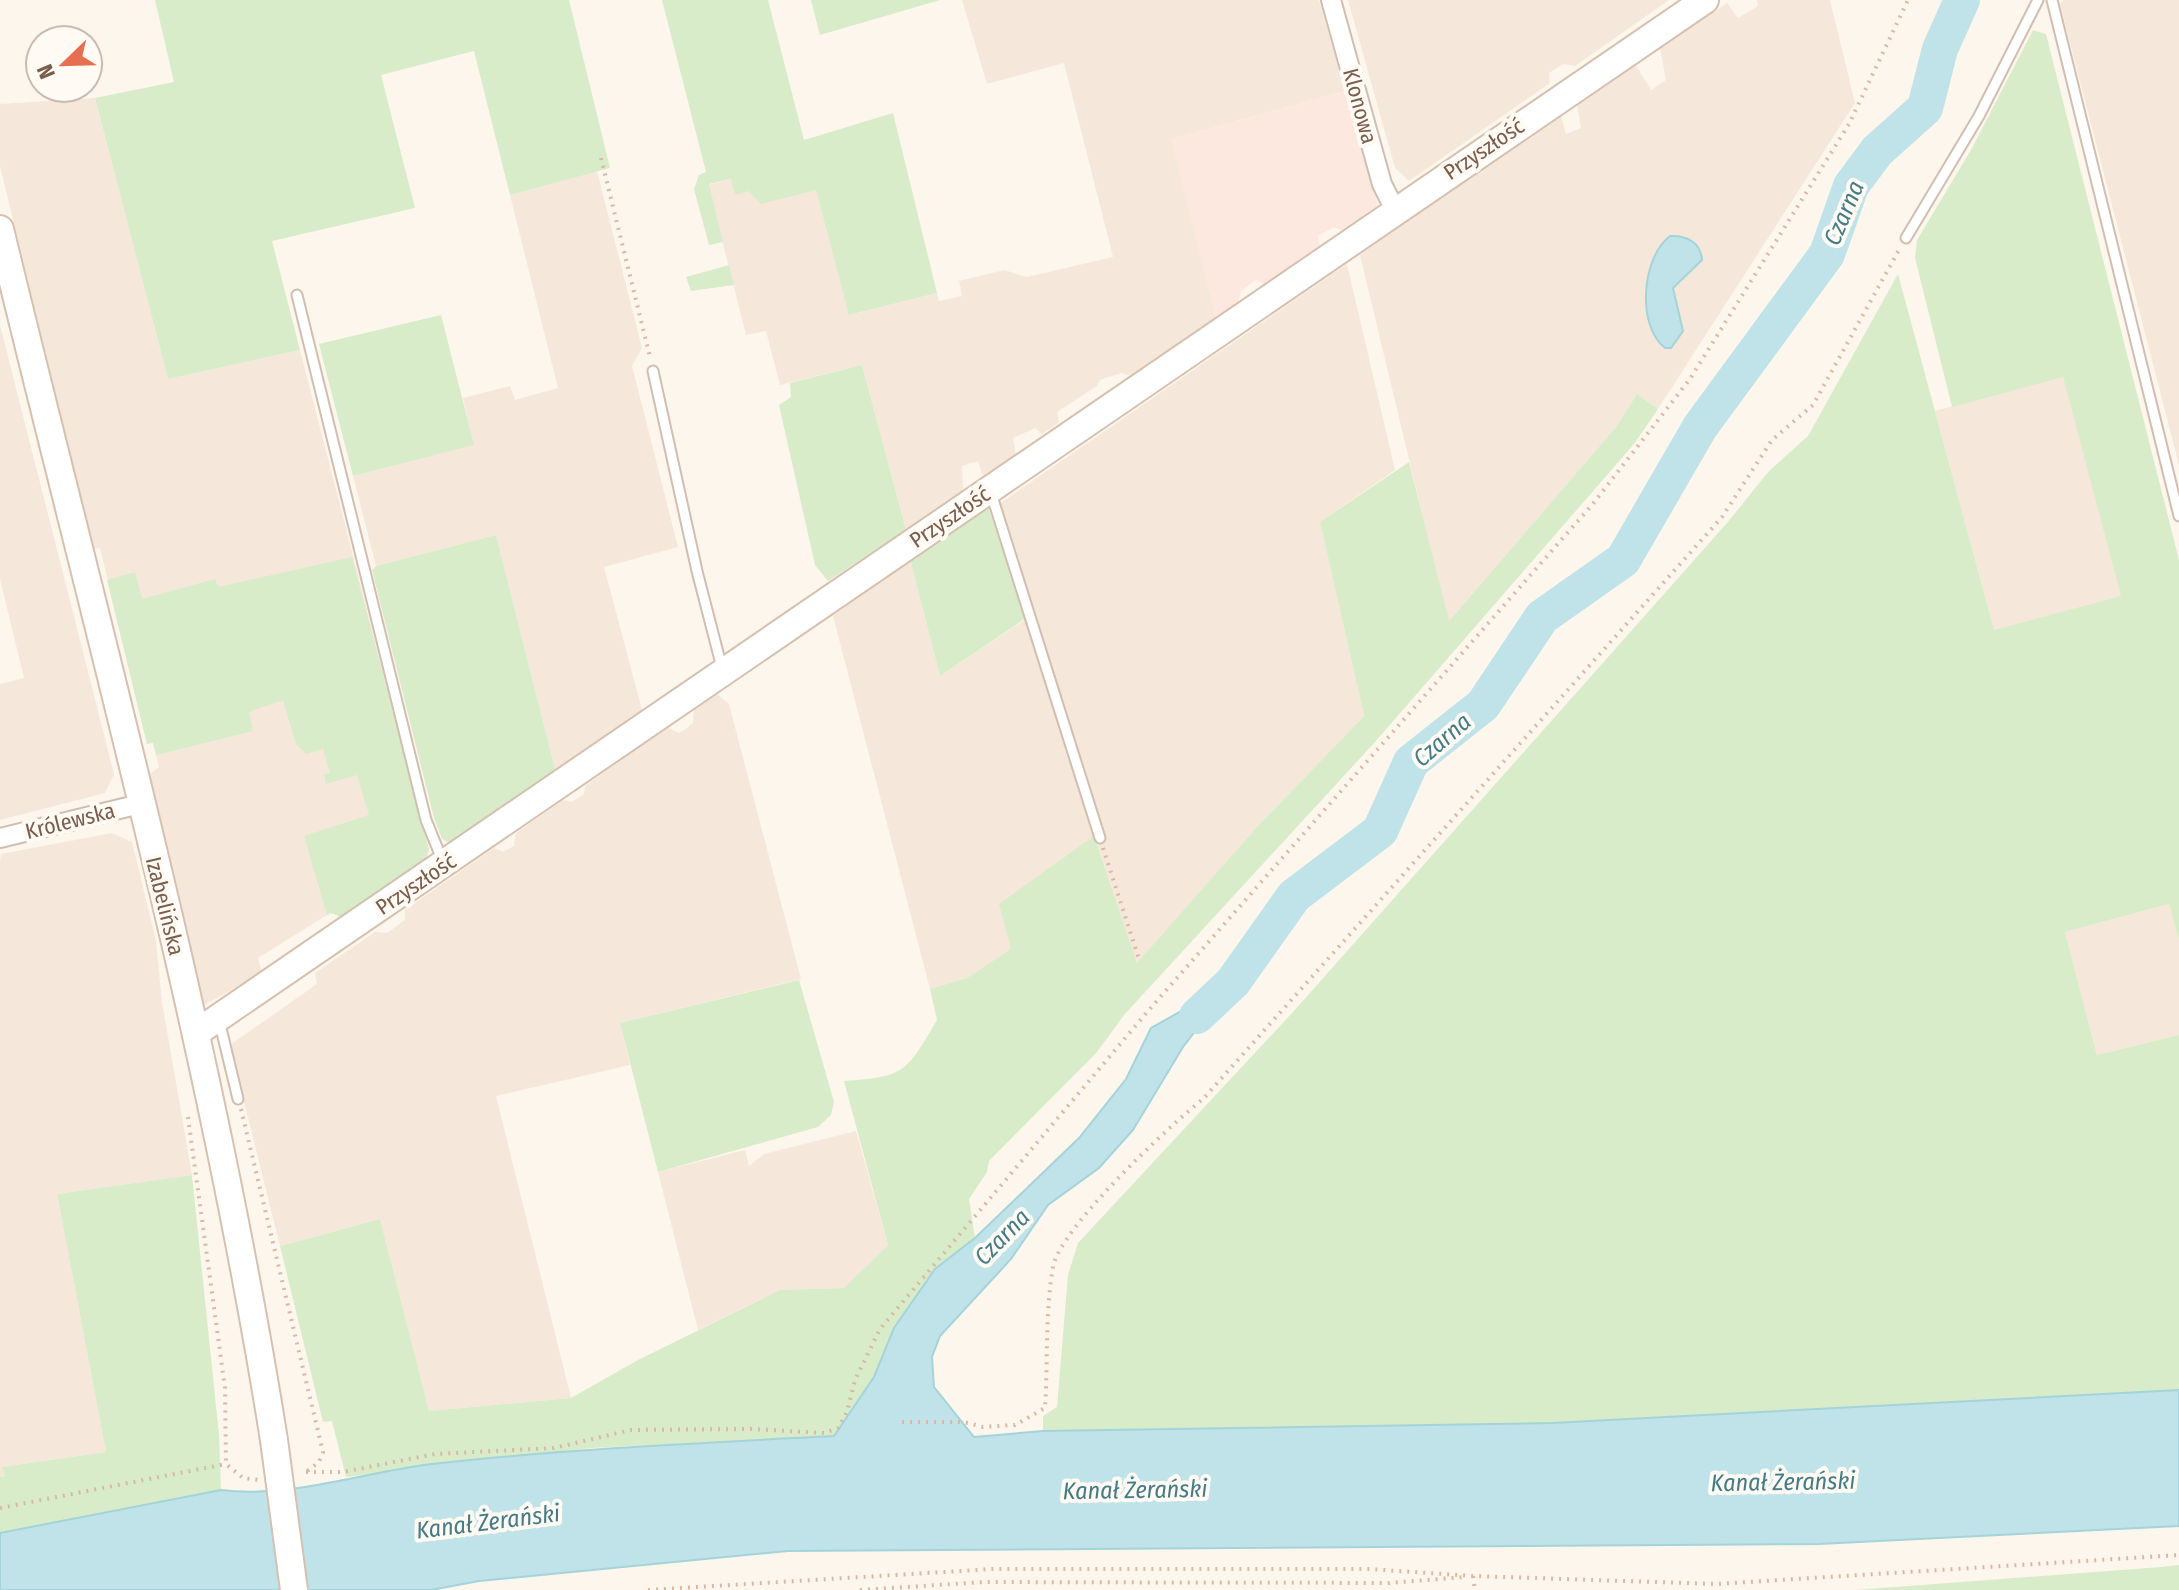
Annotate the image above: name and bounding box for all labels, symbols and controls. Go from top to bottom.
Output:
north arrow [24,24,104,104]
text: N [31,60,61,83]
street label: Klonowa [1337,65,1383,147]
street label: Przyszłość [1439,112,1530,186]
water label: Czarna [1818,177,1870,249]
street label: Przyszłość [905,480,996,554]
water label: Czarna [1408,707,1476,773]
street label: Królewska [22,797,118,845]
street label: Przyszłość [371,847,462,921]
street label: Izabelińska [140,854,190,958]
water label: Czarna [969,1203,1035,1271]
water label: Kanał Żerański [1710,1467,1856,1497]
water label: Kanał Żerański [1062,1475,1208,1505]
water label: Kanał Żerański [415,1499,561,1545]

